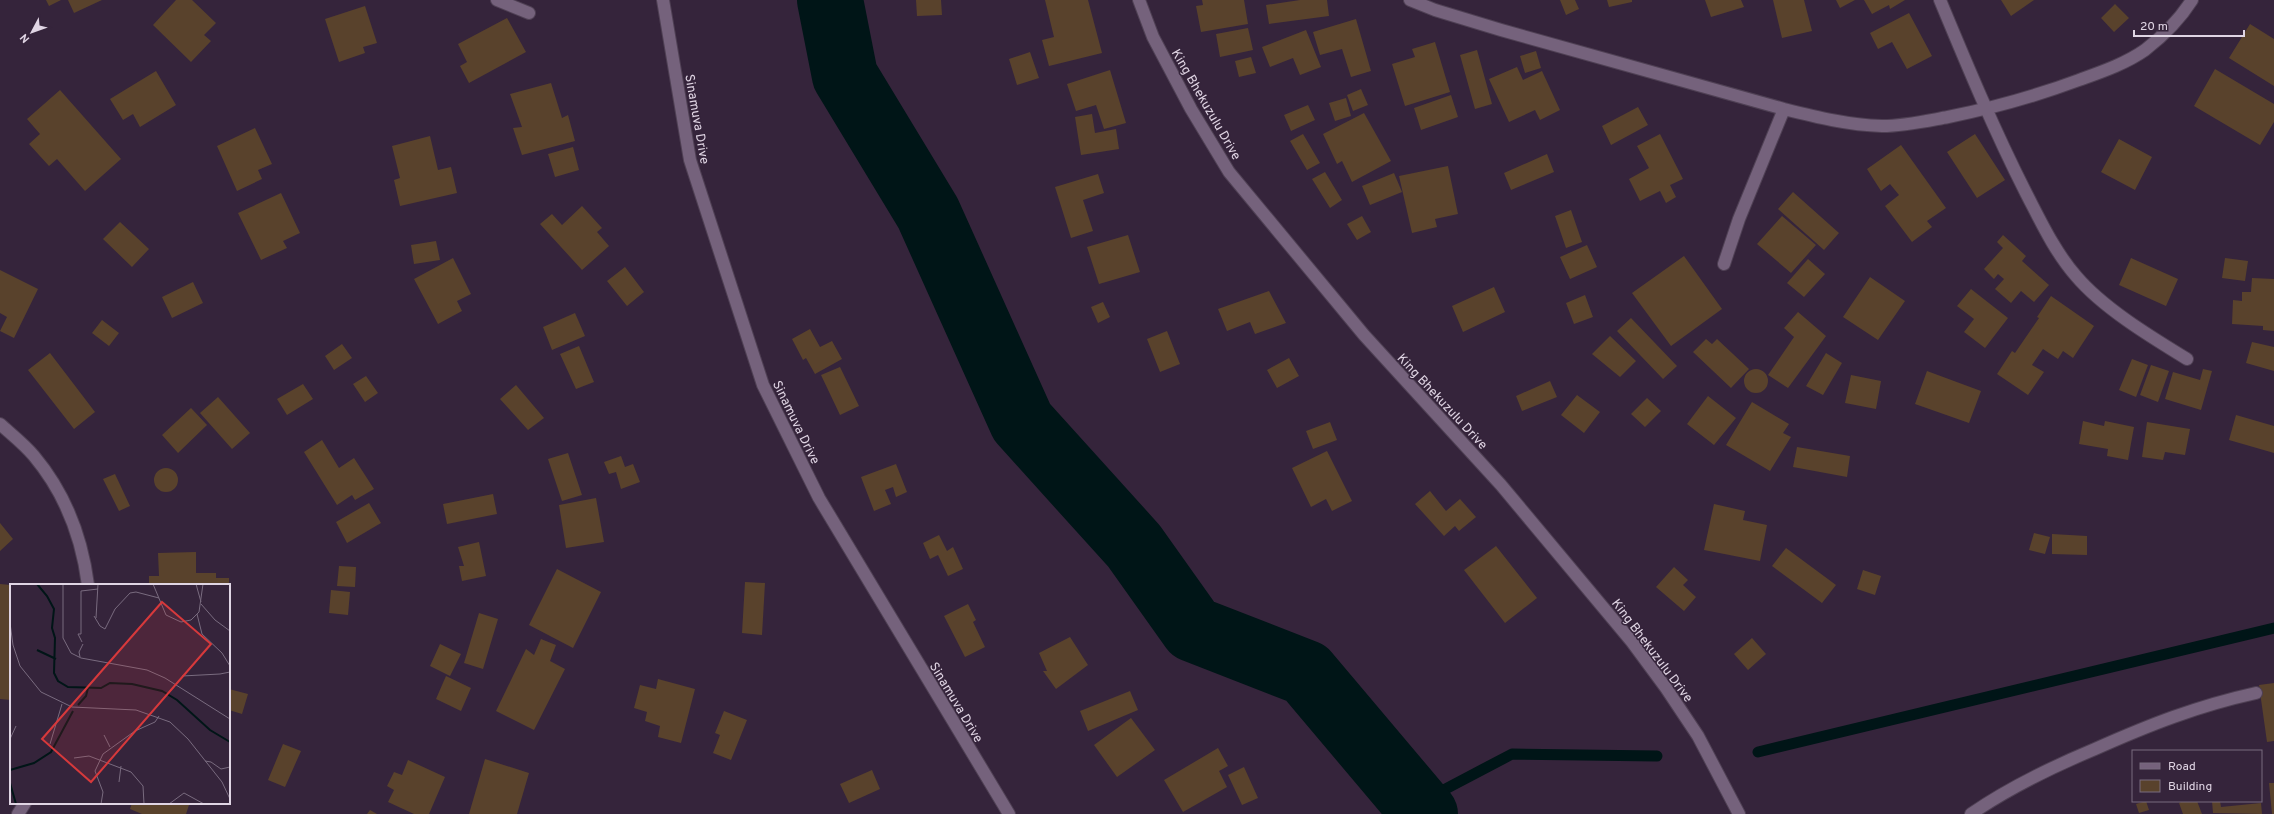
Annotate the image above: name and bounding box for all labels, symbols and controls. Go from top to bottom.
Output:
north arrow [12,12,52,52]
scale bar [2134,12,2244,38]
text: 20 m [2140,19,2168,35]
text: N [17,30,33,45]
street label: King Bhekuzulu Drive [1167,47,1244,163]
street label: Sinamuva Drive [680,73,712,166]
street label: King Bhekuzulu Drive [1393,351,1490,454]
street label: Sinamuva Drive [768,378,822,467]
inset map [10,584,230,804]
street label: King Bhekuzulu Drive [1607,596,1695,706]
street label: Sinamuva Drive [925,660,986,746]
legend [2132,750,2262,802]
text: Road [2168,759,2196,775]
text: Building [2168,779,2212,795]

